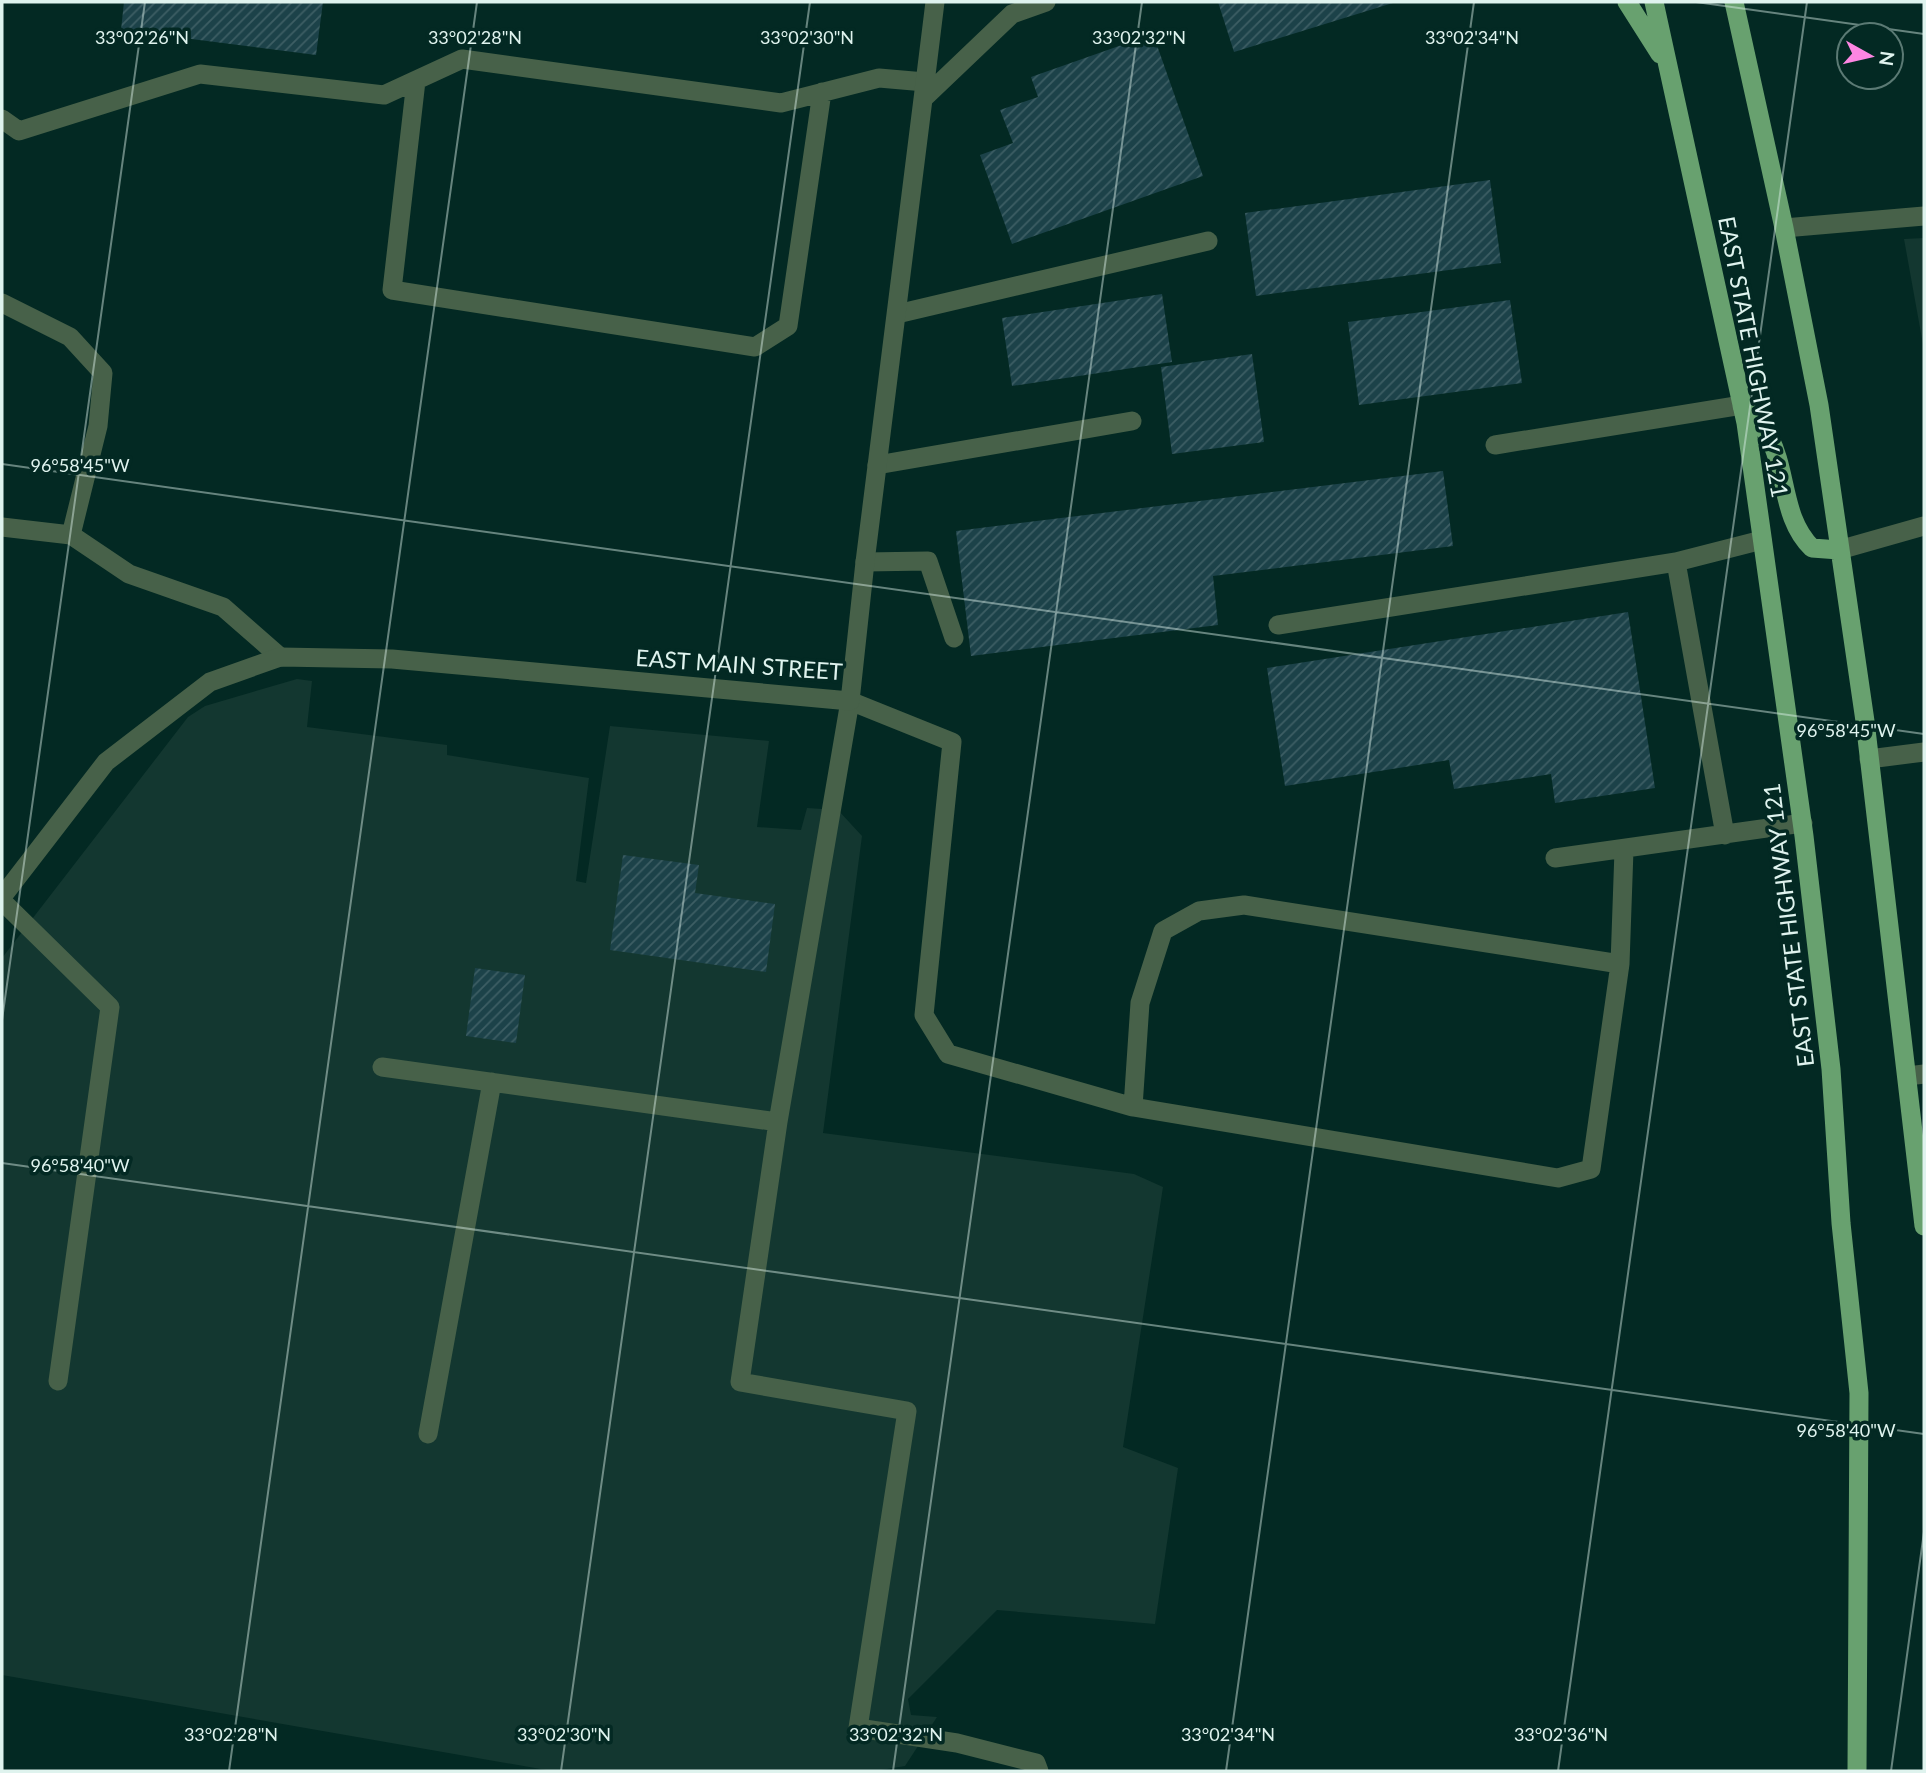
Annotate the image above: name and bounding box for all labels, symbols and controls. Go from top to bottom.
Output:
north arrow [1835,21,1905,91]
text: 33°02'26"N [95,26,189,48]
text: 33°02'28"N [428,26,522,48]
text: 33°02'30"N [760,26,854,48]
text: 33°02'32"N [1092,26,1186,48]
text: 33°02'34"N [1425,26,1519,48]
text: N [1875,50,1900,67]
street label: EAST STATE HIGHWAY 121 [1713,214,1795,500]
text: 96°58'45"W [30,454,130,476]
street label: EAST MAIN STREET [635,643,844,685]
text: 96°58'45"W [1796,719,1896,741]
street label: EAST STATE HIGHWAY 121 [1757,782,1819,1069]
text: 96°58'40"W [30,1154,130,1176]
text: 96°58'40"W [1796,1419,1896,1441]
text: 33°02'28"N [184,1723,278,1745]
text: 33°02'30"N [517,1723,611,1745]
text: 33°02'32"N [849,1723,943,1745]
text: 33°02'34"N [1181,1723,1275,1745]
text: 33°02'36"N [1514,1723,1608,1745]

